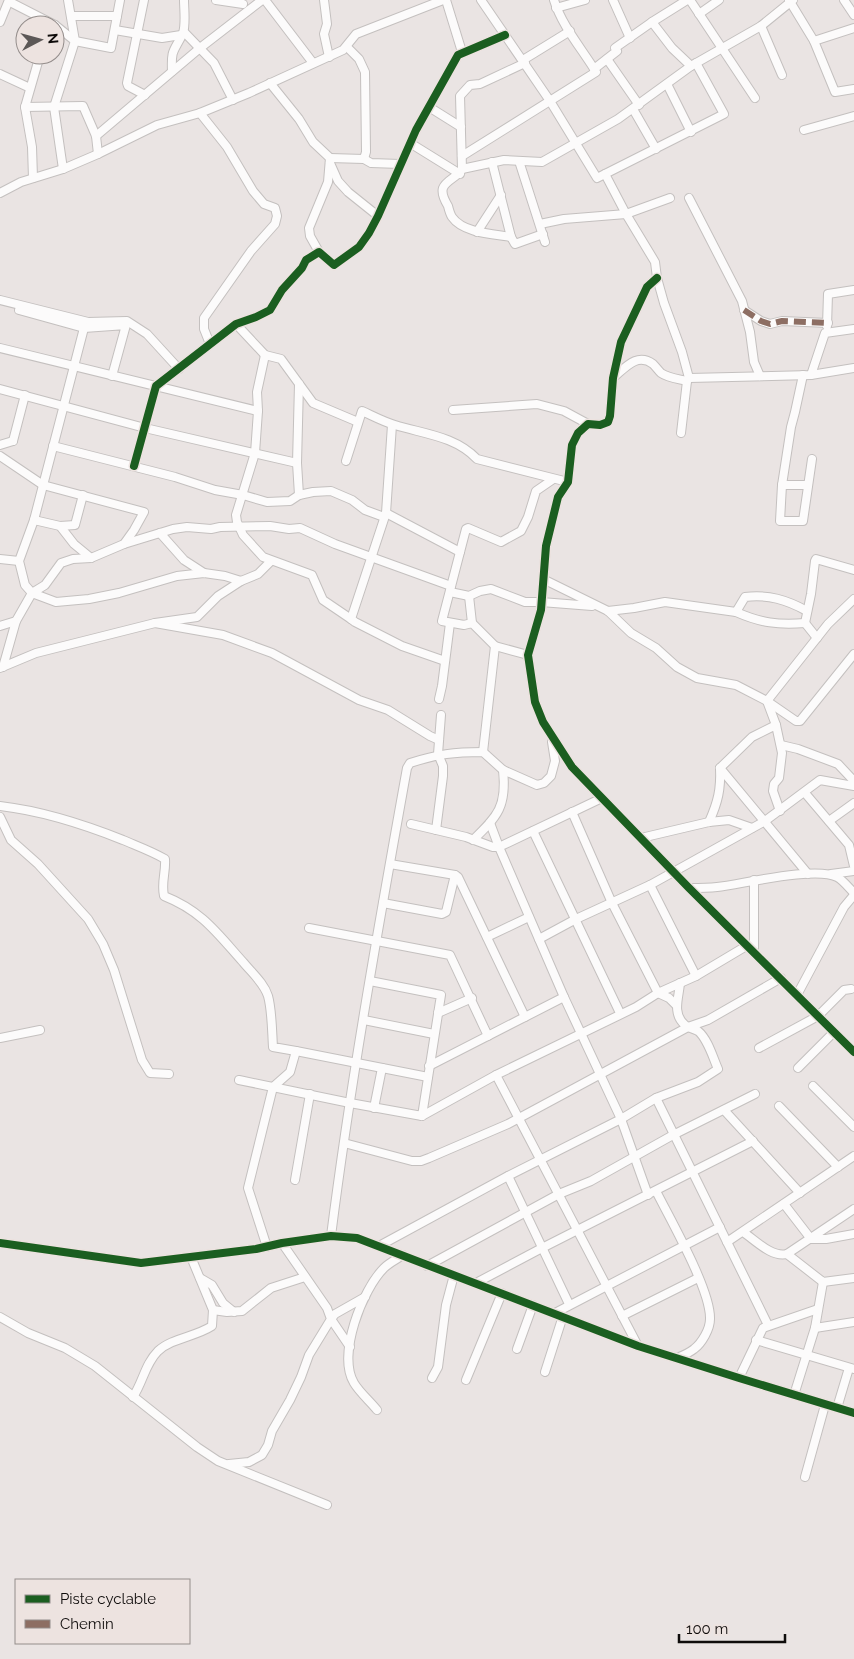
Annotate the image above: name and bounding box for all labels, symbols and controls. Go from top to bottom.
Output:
north arrow [15,15,65,65]
text: N [44,32,61,45]
legend [15,1579,190,1644]
text: Piste cyclable [60,1590,156,1608]
scale bar [679,1612,785,1644]
text: Chemin [60,1615,114,1633]
text: 100 m [686,1620,728,1638]

